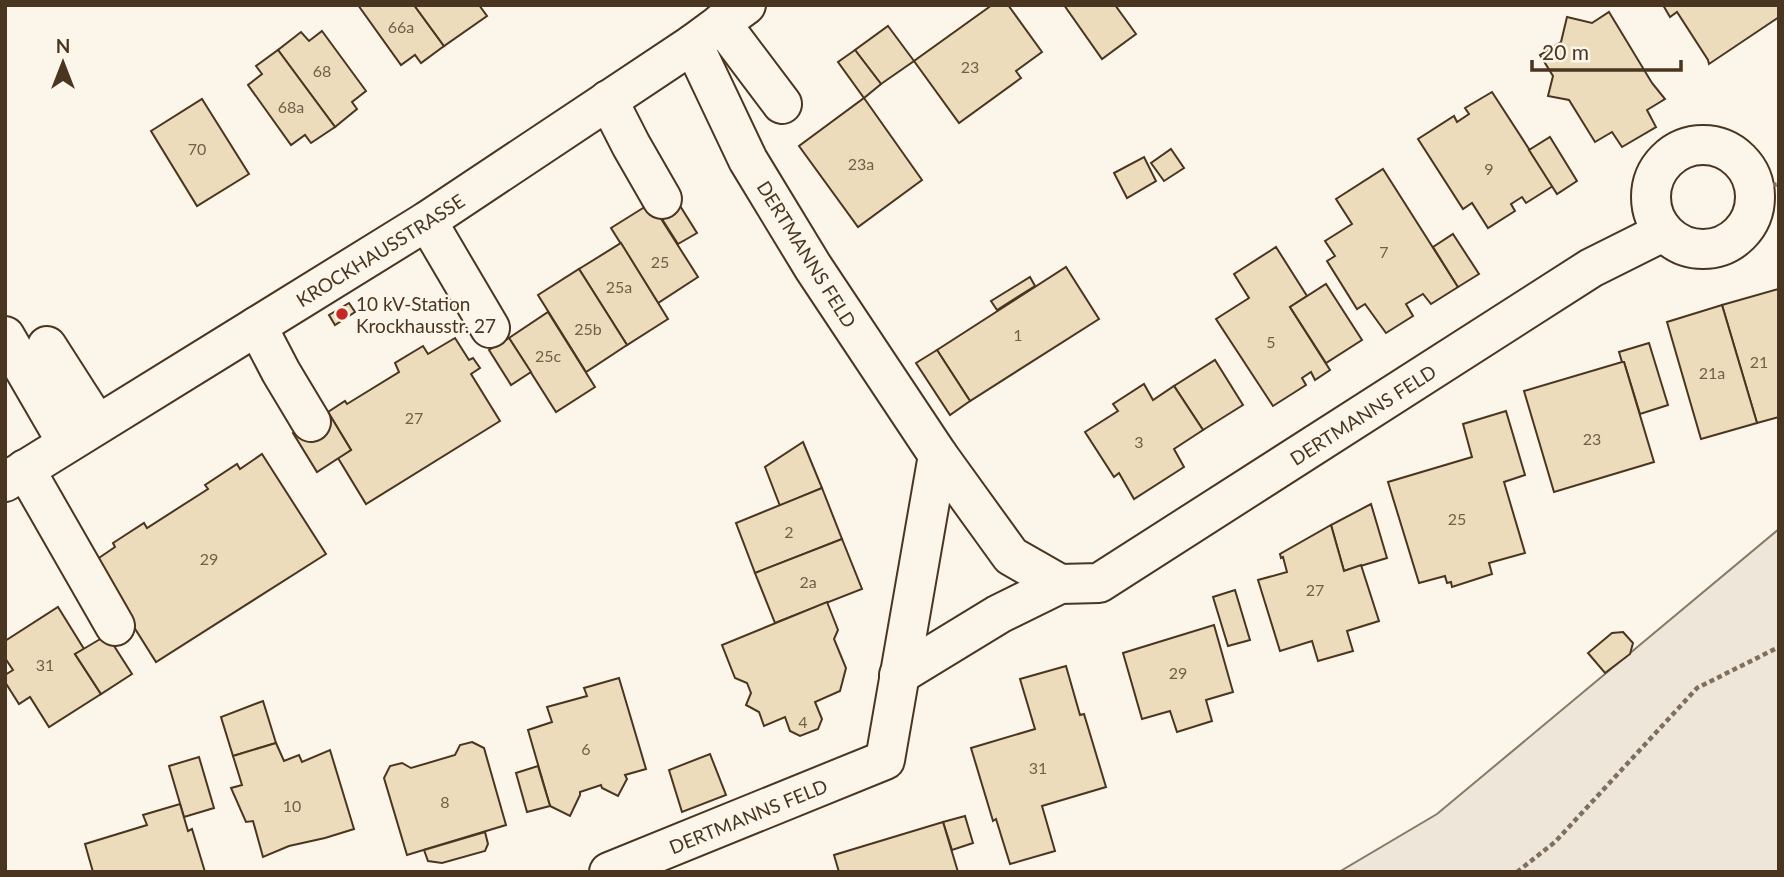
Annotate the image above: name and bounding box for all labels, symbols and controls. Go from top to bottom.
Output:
house number: 66a [388,17,414,36]
north arrow [28,28,98,98]
scale bar [1532,28,1681,72]
text: N [56,34,70,57]
text: 20 m [1542,39,1589,64]
house number: 23 [961,57,979,76]
house number: 68 [313,61,331,80]
house number: 68a [278,97,304,116]
house number: 70 [188,139,206,158]
house number: 23a [848,154,874,173]
house number: 9 [1484,159,1494,178]
street label: DERTMANNS FELD [753,176,861,332]
street label: KROCKHAUSSTRASSE [291,188,468,311]
house number: 7 [1379,242,1389,261]
house number: 25 [651,252,669,271]
house number: 25a [606,277,632,296]
place label: 10 kV-Station Krockhausstr. 27 [356,292,496,337]
marker: 10 kV-Station Krockhausstr. 27 [334,306,350,322]
house number: 25b [574,319,602,338]
house number: 1 [1013,325,1023,344]
house number: 5 [1266,332,1276,351]
house number: 25c [535,346,561,365]
house number: 21 [1750,352,1768,371]
street label: DERTMANNS FELD [1285,359,1440,470]
house number: 21a [1699,363,1725,382]
house number: 27 [405,408,423,427]
house number: 23 [1583,429,1601,448]
house number: 3 [1134,432,1144,451]
house number: 25 [1448,509,1466,528]
house number: 2 [784,522,794,541]
house number: 29 [200,549,218,568]
house number: 2a [799,572,817,591]
house number: 27 [1306,580,1324,599]
house number: 31 [36,655,54,674]
house number: 29 [1169,663,1187,682]
house number: 4 [798,712,808,731]
house number: 6 [581,739,591,758]
house number: 31 [1029,758,1047,777]
street label: DERTMANNS FELD [665,773,831,858]
house number: 8 [440,792,450,811]
house number: 10 [283,796,301,815]

